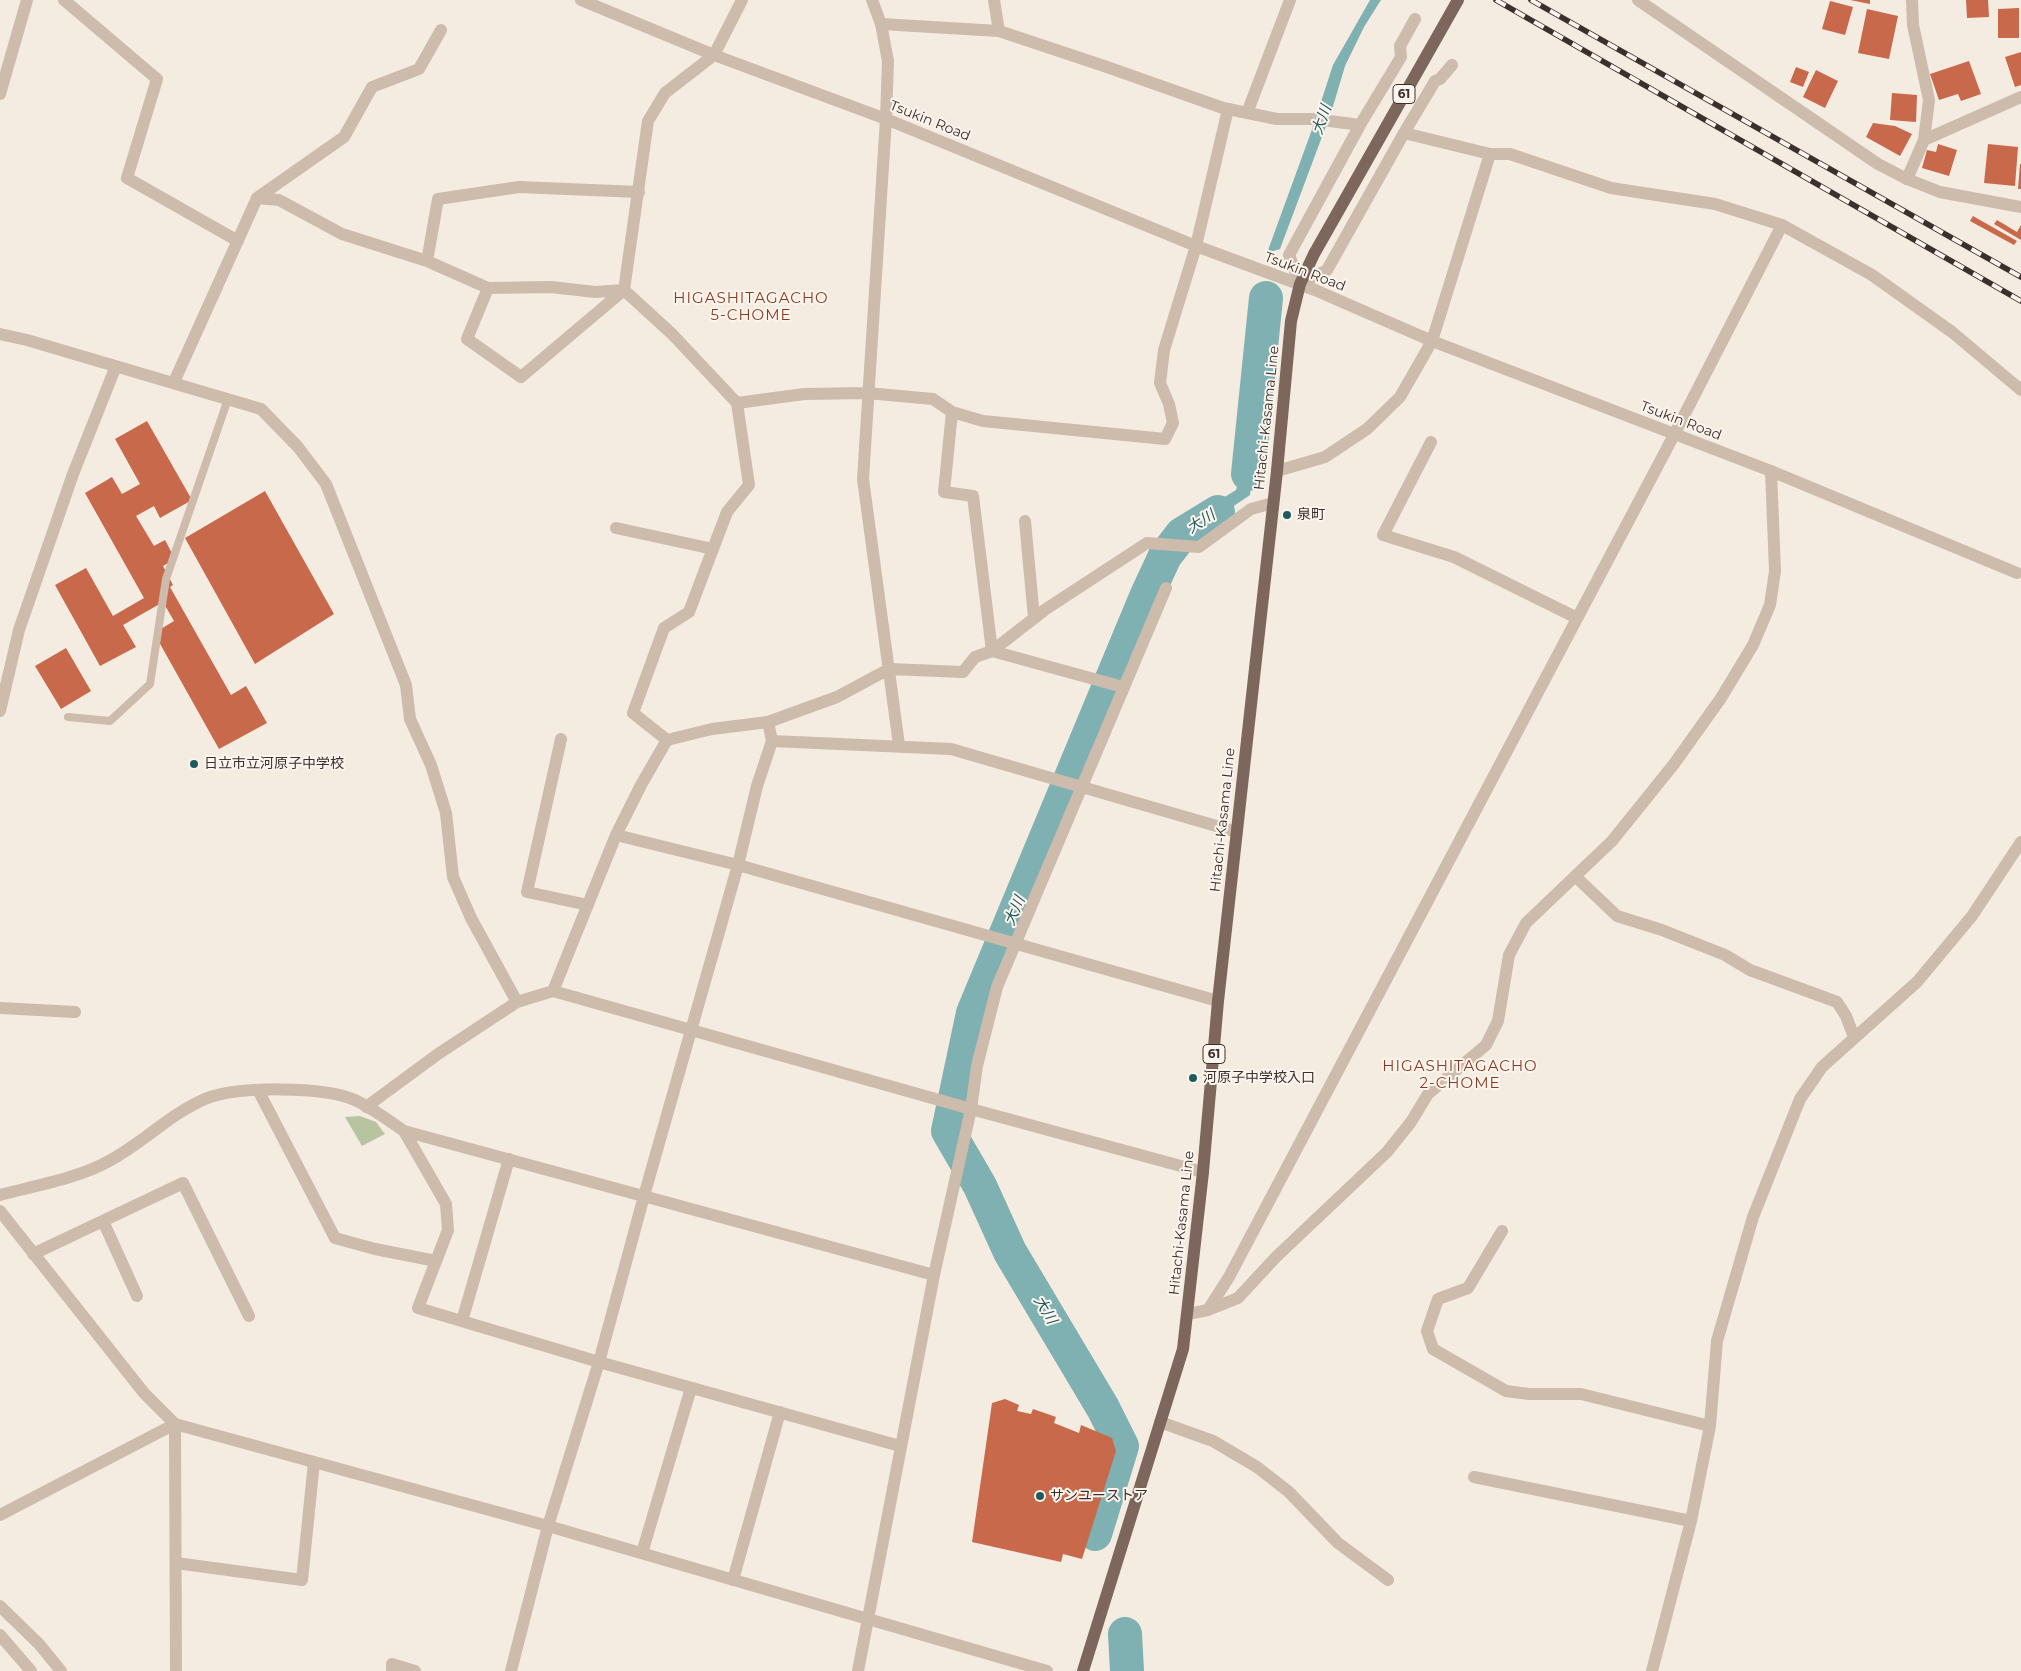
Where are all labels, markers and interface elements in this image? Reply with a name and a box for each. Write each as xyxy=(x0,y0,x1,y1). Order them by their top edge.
road number: 61 xyxy=(1393,85,1415,104)
street label: Tsukin Road xyxy=(887,97,973,145)
water label: 大川 xyxy=(1309,103,1335,137)
street label: Tsukin Road xyxy=(1262,249,1348,295)
district label: HIGASHITAGACHO 5-CHOME xyxy=(672,290,830,325)
street label: Hitachi-Kasama Line xyxy=(1251,345,1283,491)
street label: Tsukin Road xyxy=(1638,398,1724,444)
water label: 大川 xyxy=(1184,506,1218,538)
place label: 泉町 xyxy=(1297,507,1325,523)
marker: 泉町 xyxy=(1281,509,1293,521)
street label: Hitachi-Kasama Line xyxy=(1207,747,1239,893)
place label: 日立市立河原子中学校 xyxy=(204,756,344,772)
marker: 日立市立河原子中学校 xyxy=(188,758,200,770)
water label: 大川 xyxy=(1001,894,1029,928)
road number: 61 xyxy=(1203,1044,1225,1064)
district label: HIGASHITAGACHO 2-CHOME xyxy=(1381,1058,1539,1093)
place label: 河原子中学校入口 xyxy=(1203,1070,1315,1086)
marker: 河原子中学校入口 xyxy=(1187,1072,1199,1084)
street label: Hitachi-Kasama Line xyxy=(1166,1150,1198,1296)
water label: 大川 xyxy=(1030,1293,1060,1327)
place label: サンユーストア xyxy=(1050,1488,1148,1504)
marker: サンユーストア xyxy=(1034,1490,1046,1502)

